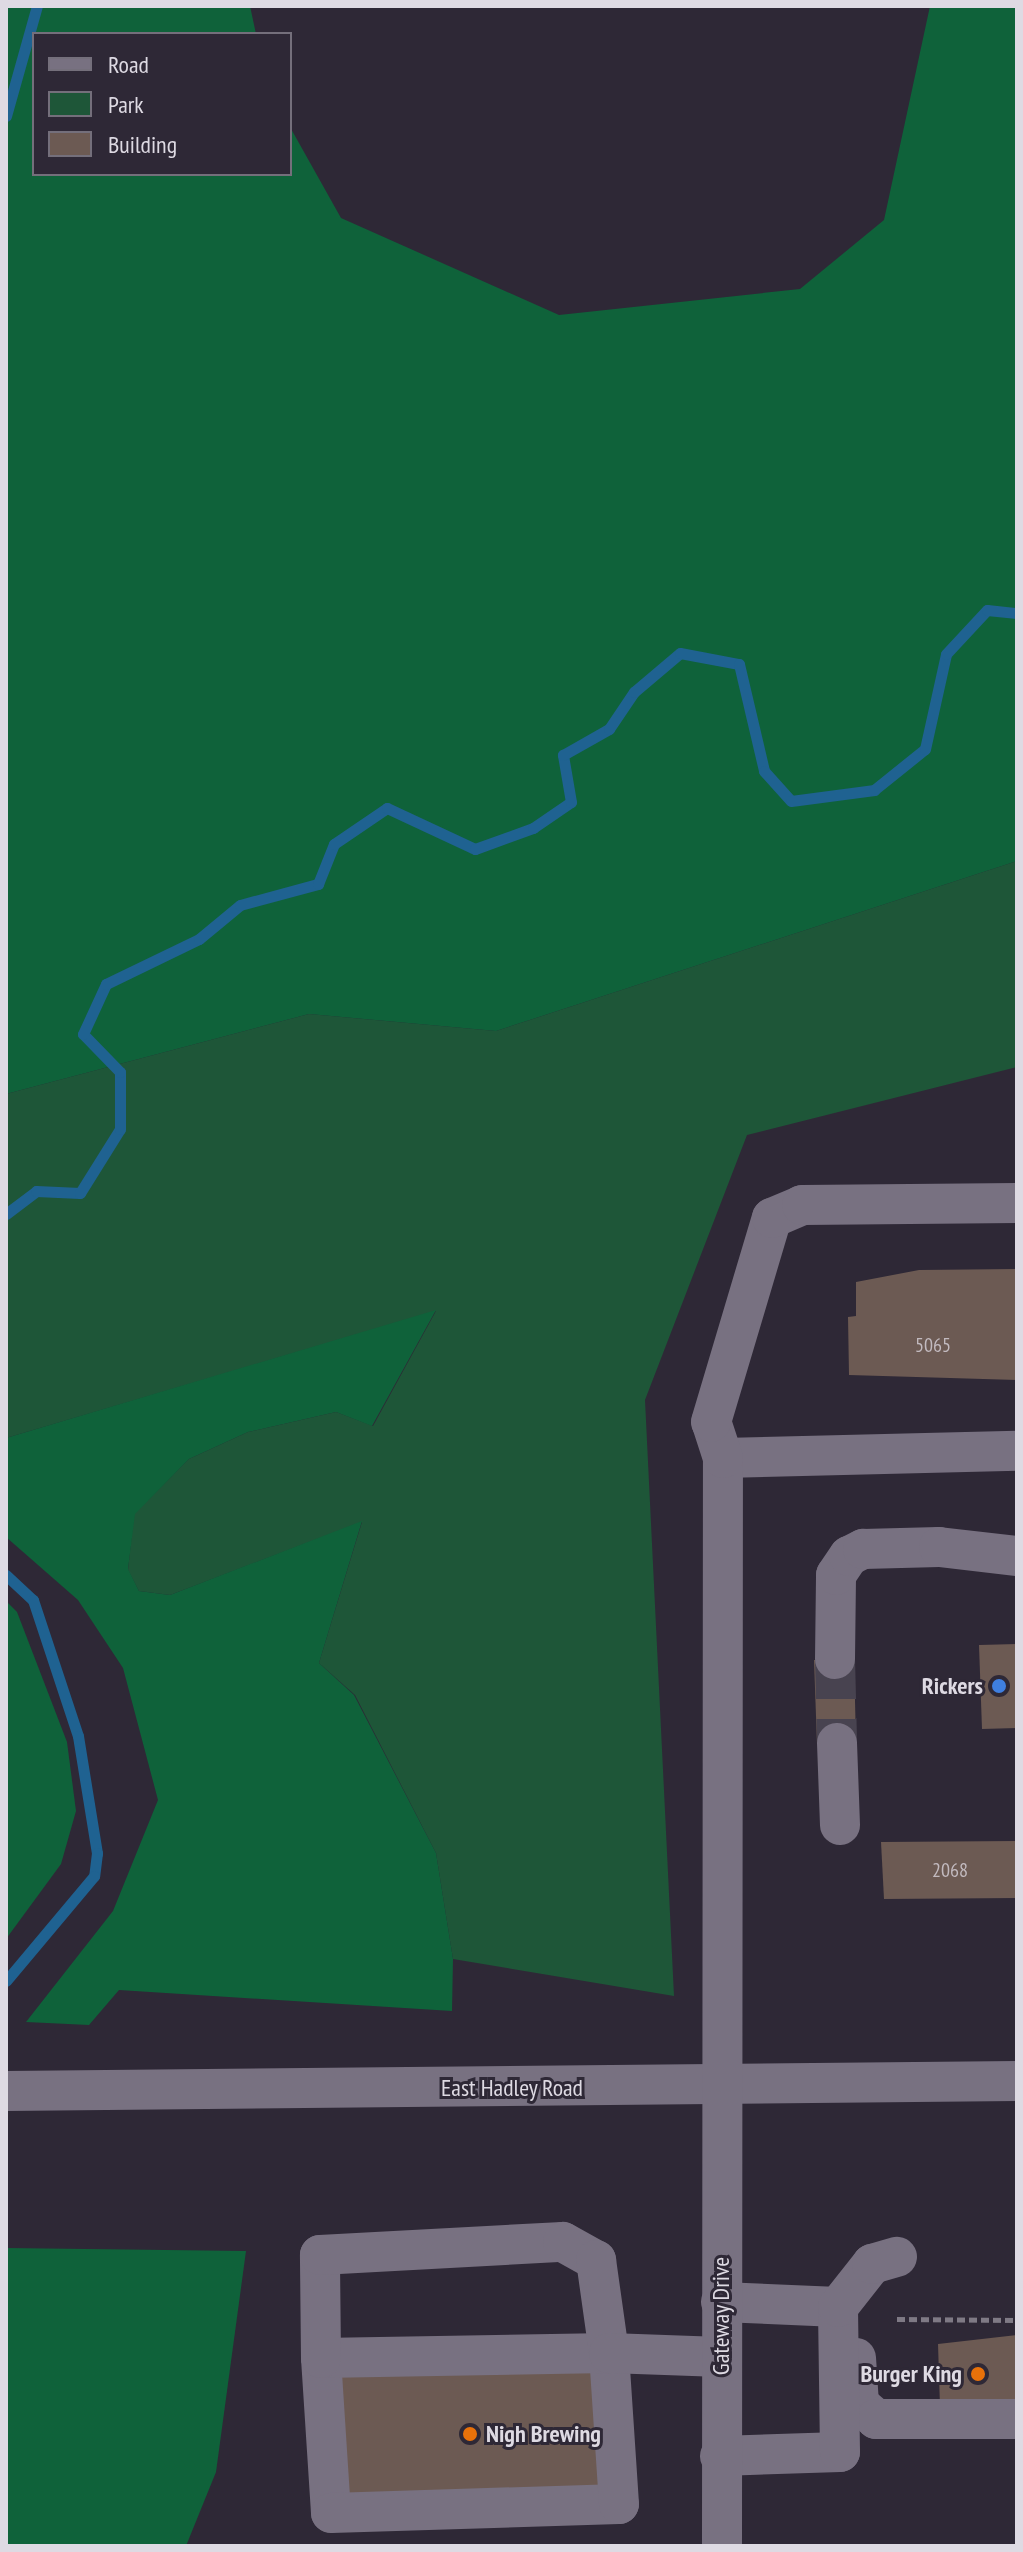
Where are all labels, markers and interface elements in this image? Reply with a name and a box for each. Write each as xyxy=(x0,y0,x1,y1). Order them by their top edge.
legend xyxy=(32,32,292,176)
text: Road xyxy=(108,49,149,80)
text: Park xyxy=(108,89,144,120)
text: Building xyxy=(108,129,177,160)
house number: 5065 xyxy=(915,1333,951,1357)
place label: Rickers xyxy=(922,1672,983,1700)
marker: Rickers xyxy=(990,1677,1008,1695)
house number: 2068 xyxy=(932,1858,968,1882)
street label: East Hadley Road xyxy=(441,2074,583,2102)
street label: Gateway Drive xyxy=(707,2256,735,2376)
place label: Burger King xyxy=(860,2360,962,2388)
marker: Burger King xyxy=(969,2365,987,2383)
place label: Nigh Brewing xyxy=(486,2420,601,2448)
marker: Nigh Brewing xyxy=(461,2425,479,2443)

